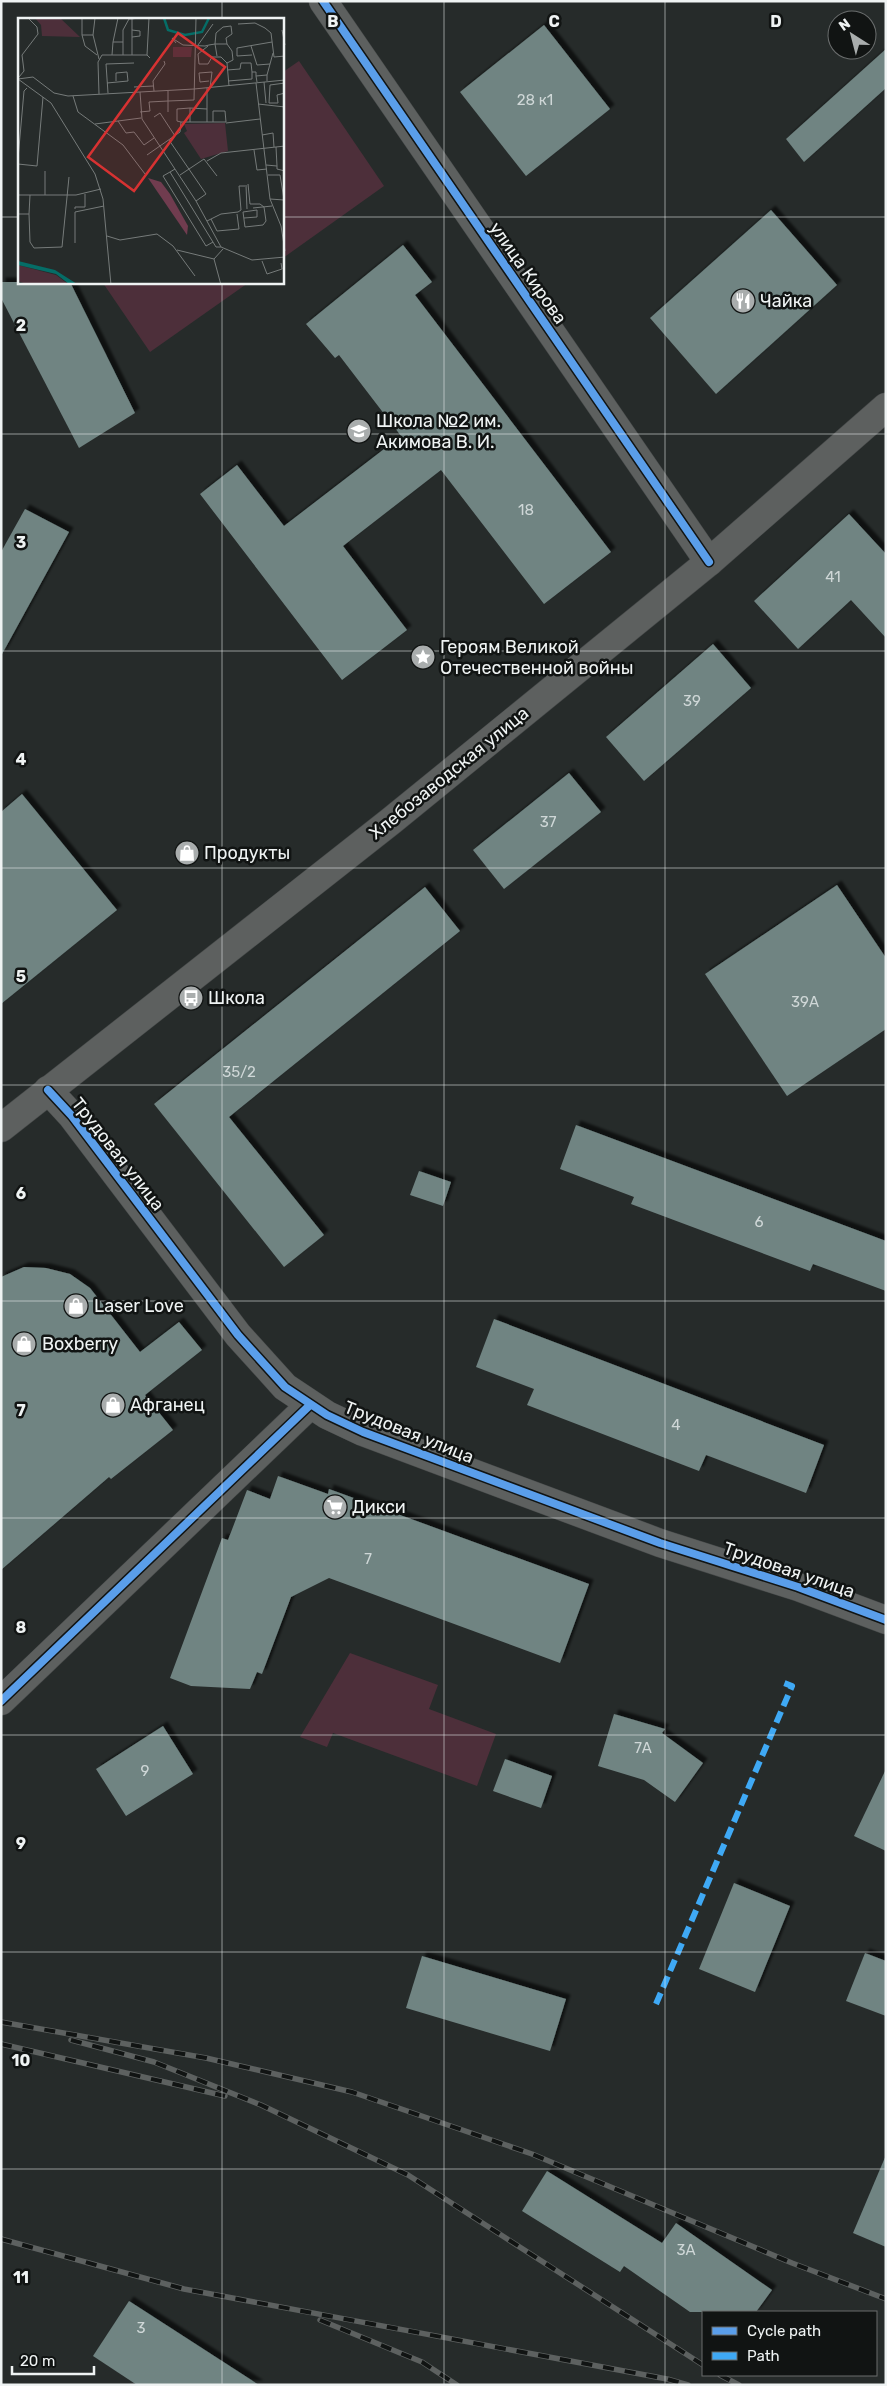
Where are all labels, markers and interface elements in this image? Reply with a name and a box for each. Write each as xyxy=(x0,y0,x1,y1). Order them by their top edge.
north arrow xyxy=(827,10,877,60)
text: B xyxy=(327,12,339,31)
text: C xyxy=(548,12,560,31)
text: D xyxy=(770,12,782,31)
text: N xyxy=(836,15,854,35)
inset map xyxy=(18,18,284,284)
house number: 28 к1 xyxy=(517,91,553,109)
street label: улица Кирова xyxy=(485,218,571,328)
restaurant icon: Чайка xyxy=(730,288,756,314)
place label: Чайка xyxy=(760,290,812,312)
text: 2 xyxy=(16,316,26,335)
place label: Школа №2 им. Акимова В. И. xyxy=(376,410,501,453)
school or university icon: Школа №2 им. Акимова В. И. xyxy=(346,418,372,444)
house number: 18 xyxy=(518,501,534,519)
text: 3 xyxy=(16,533,26,552)
house number: 41 xyxy=(825,568,841,586)
place label: Героям Великой Отечественной войны xyxy=(440,636,634,679)
place icon: Героям Великой Отечественной войны xyxy=(410,644,436,670)
house number: 39 xyxy=(683,692,701,710)
street label: Хлебозаводская улица xyxy=(365,702,533,844)
text: 4 xyxy=(16,750,27,769)
house number: 37 xyxy=(540,813,557,831)
shop icon: Продукты xyxy=(174,840,200,866)
place label: Продукты xyxy=(204,842,290,864)
text: 5 xyxy=(16,967,26,986)
bus stop icon: Школа xyxy=(178,985,204,1011)
place label: Школа xyxy=(208,987,265,1009)
house number: 39А xyxy=(791,993,819,1011)
house number: 35/2 xyxy=(222,1063,256,1081)
street label: Трудовая улица xyxy=(67,1093,169,1215)
text: 6 xyxy=(16,1184,26,1203)
house number: 6 xyxy=(754,1213,764,1231)
shop icon: Laser Love xyxy=(63,1293,89,1319)
place label: Laser Love xyxy=(94,1295,184,1317)
shop icon: Boxberry xyxy=(11,1331,37,1357)
place label: Boxberry xyxy=(42,1333,118,1355)
shop icon: Афганец xyxy=(100,1392,126,1418)
place label: Афганец xyxy=(130,1394,205,1416)
street label: Трудовая улица xyxy=(341,1396,477,1468)
text: 7 xyxy=(16,1401,26,1420)
house number: 4 xyxy=(671,1416,681,1434)
supermarket icon: Дикси xyxy=(322,1494,348,1520)
place label: Дикси xyxy=(352,1496,406,1518)
street label: Трудовая улица xyxy=(720,1537,858,1603)
house number: 7 xyxy=(364,1550,372,1568)
text: 8 xyxy=(16,1618,27,1637)
house number: 7А xyxy=(634,1739,652,1757)
house number: 9 xyxy=(141,1762,150,1780)
text: 9 xyxy=(16,1834,26,1853)
text: 10 xyxy=(12,2051,31,2070)
house number: 3А xyxy=(676,2241,696,2259)
text: 11 xyxy=(13,2268,29,2287)
legend xyxy=(702,2311,877,2376)
house number: 3 xyxy=(136,2319,146,2337)
text: Cycle path xyxy=(747,2322,821,2340)
scale bar xyxy=(12,2344,95,2376)
text: Path xyxy=(747,2347,780,2365)
text: 20 m xyxy=(20,2352,55,2370)

